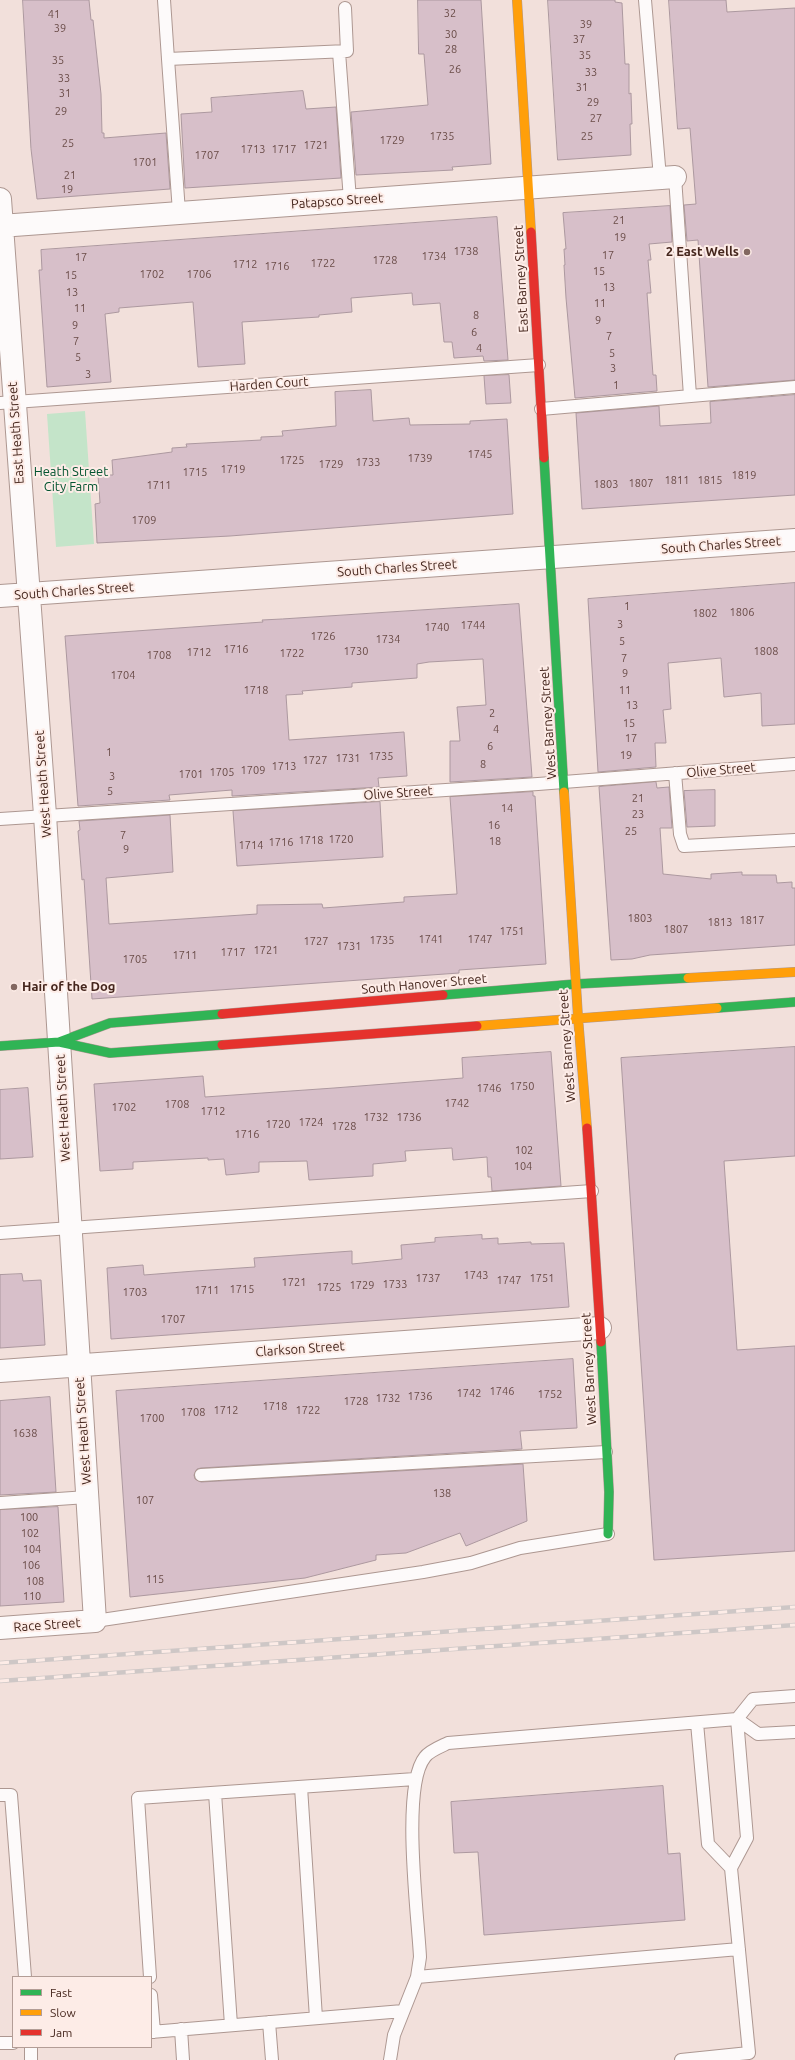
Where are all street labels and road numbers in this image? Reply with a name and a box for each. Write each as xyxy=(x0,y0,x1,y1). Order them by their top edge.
street label: Patapsco Street xyxy=(290,190,384,212)
street label: East Barney Street xyxy=(510,225,532,333)
street label: Harden Court xyxy=(229,373,309,395)
street label: East Heath Street xyxy=(5,381,27,485)
street label: South Charles Street xyxy=(661,533,781,557)
street label: South Charles Street xyxy=(337,556,457,580)
street label: South Charles Street xyxy=(14,579,134,603)
street label: West Barney Street xyxy=(536,666,560,780)
street label: West Heath Street xyxy=(31,730,55,838)
street label: Olive Street xyxy=(686,759,756,781)
street label: Olive Street xyxy=(363,783,433,803)
street label: South Hanover Street xyxy=(361,971,487,997)
street label: West Barney Street xyxy=(555,989,579,1103)
street label: West Heath Street xyxy=(52,1054,74,1162)
street label: West Barney Street xyxy=(578,1312,600,1426)
street label: Clarkson Street xyxy=(255,1338,345,1360)
street label: West Heath Street xyxy=(71,1377,95,1485)
street label: Race Street xyxy=(13,1615,81,1635)

